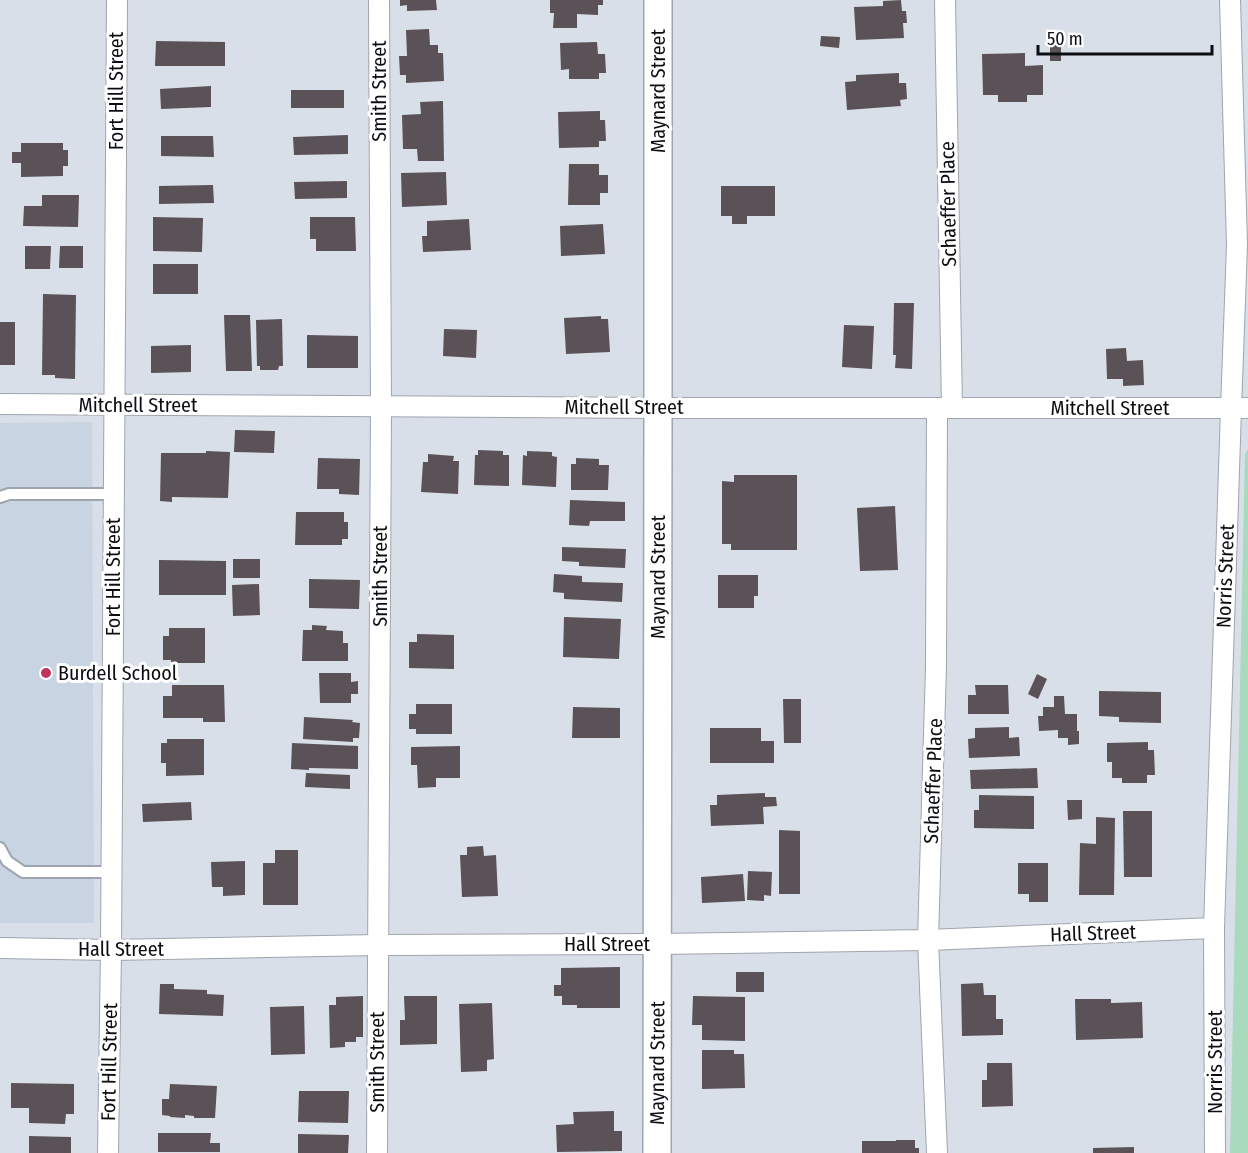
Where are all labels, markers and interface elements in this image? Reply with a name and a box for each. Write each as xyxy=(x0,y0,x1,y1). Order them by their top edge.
scale bar xyxy=(1038,18,1212,56)
text: 50 m xyxy=(1047,28,1083,50)
street label: Maynard Street xyxy=(646,29,670,153)
street label: Fort Hill Street xyxy=(104,31,128,150)
street label: Smith Street xyxy=(367,40,391,142)
street label: Schaeffer Place xyxy=(935,141,961,267)
street label: Mitchell Street xyxy=(79,393,198,417)
street label: Mitchell Street xyxy=(565,395,684,419)
street label: Mitchell Street xyxy=(1051,396,1170,420)
street label: Maynard Street xyxy=(646,514,670,639)
street label: Fort Hill Street xyxy=(101,517,125,636)
street label: Norris Street xyxy=(1211,523,1239,628)
street label: Smith Street xyxy=(368,525,392,627)
place label: Burdell School xyxy=(58,661,177,685)
marker: Burdell School xyxy=(39,666,53,680)
street label: Schaeffer Place xyxy=(919,718,947,844)
street label: Hall Street xyxy=(1050,919,1137,946)
street label: Hall Street xyxy=(564,932,651,956)
street label: Hall Street xyxy=(78,937,165,961)
street label: Maynard Street xyxy=(645,1000,669,1125)
street label: Fort Hill Street xyxy=(96,1002,122,1121)
street label: Norris Street xyxy=(1203,1010,1227,1114)
street label: Smith Street xyxy=(365,1011,389,1113)

